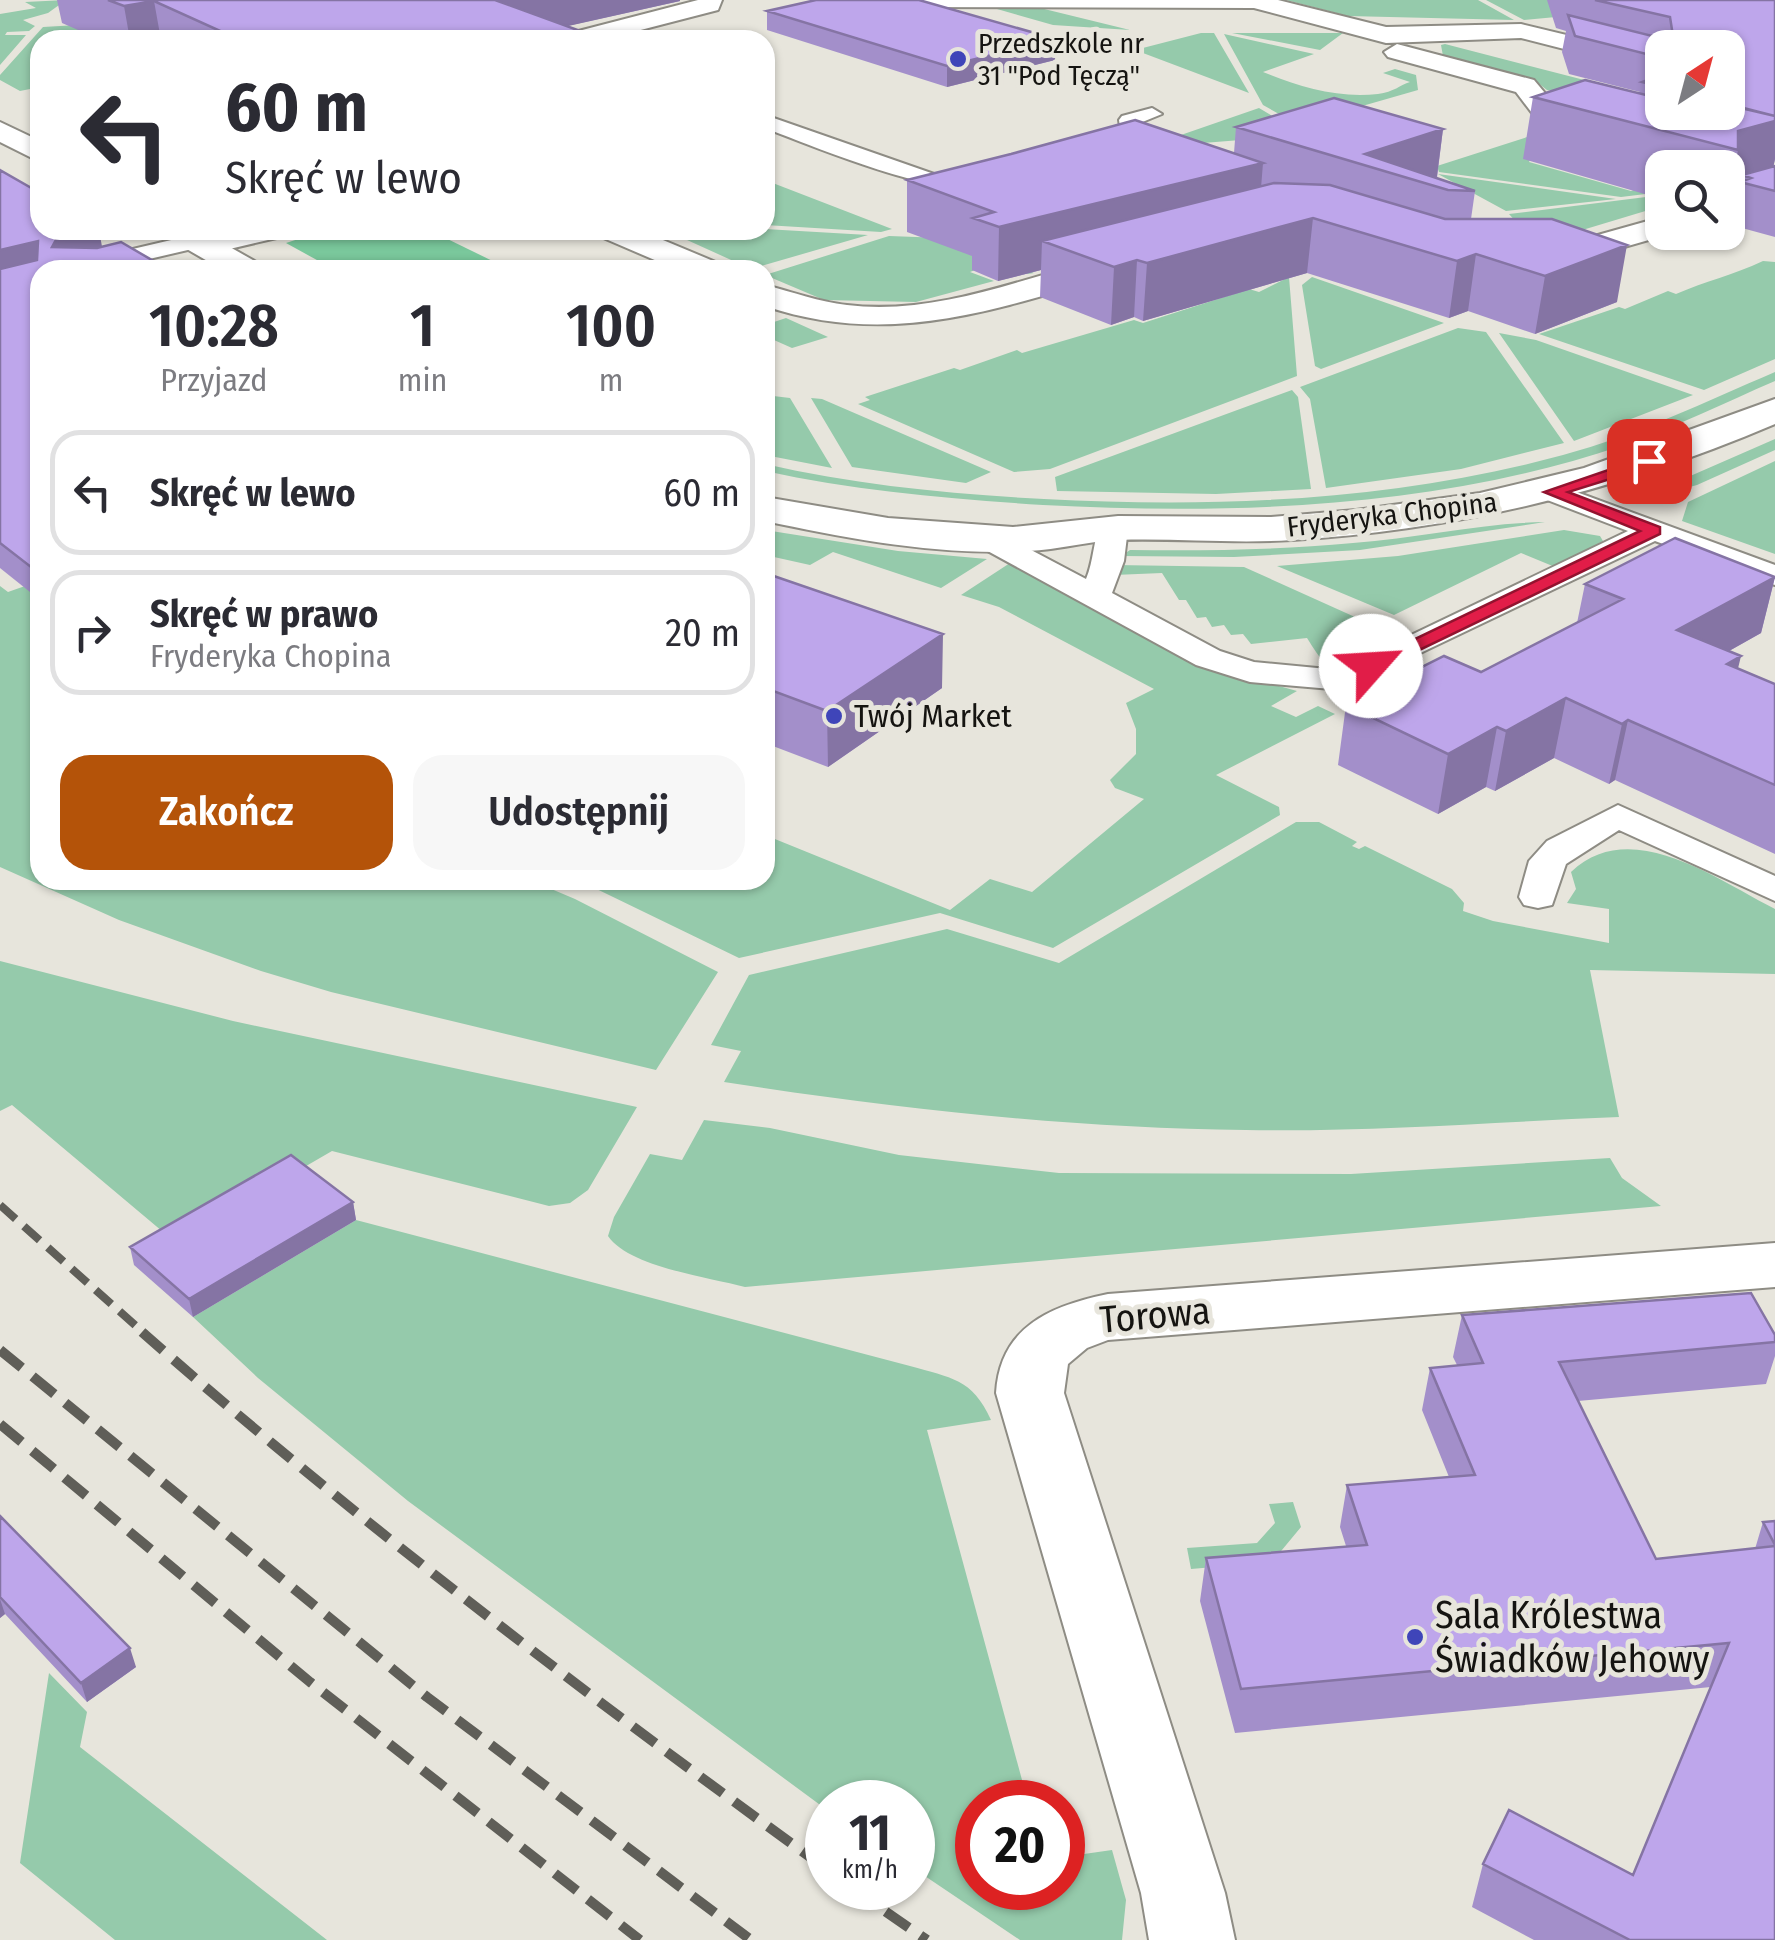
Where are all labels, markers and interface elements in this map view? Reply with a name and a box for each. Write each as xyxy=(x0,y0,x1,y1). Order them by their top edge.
place label: Przedszkole nr 31 "Pod Tęczą" xyxy=(978,27,1144,92)
north arrow xyxy=(1645,30,1745,130)
map controls xyxy=(1645,30,1745,250)
marker: Przedszkole nr 31 "Pod Tęczą" xyxy=(947,48,969,70)
text: 60 m xyxy=(225,66,368,150)
icon: left xyxy=(60,70,190,200)
button: search xyxy=(1645,150,1745,250)
text: Skręć w lewo xyxy=(225,151,462,205)
text: 10:28 xyxy=(149,290,279,362)
text: 1 xyxy=(410,290,435,362)
text: 100 xyxy=(566,290,656,362)
text: Przyjazd xyxy=(160,361,267,399)
text: min xyxy=(398,361,447,399)
text: m xyxy=(599,361,623,399)
pin xyxy=(1607,419,1692,504)
icon: arrive xyxy=(1622,434,1677,489)
icon: left xyxy=(65,465,120,520)
text: Skręć w lewo xyxy=(150,470,356,516)
text: 60 m xyxy=(663,470,740,516)
street label: Fryderyka Chopina xyxy=(1285,485,1499,544)
text: Skręć w prawo xyxy=(150,591,378,637)
icon: right xyxy=(65,605,120,660)
text: 20 m xyxy=(665,610,740,656)
position arrow xyxy=(1319,614,1423,718)
text: Fryderyka Chopina xyxy=(150,637,392,675)
place label: Twój Market xyxy=(854,697,1012,735)
marker: Twój Market xyxy=(823,705,845,727)
button: Zakończ xyxy=(60,755,393,870)
button: Udostępnij xyxy=(413,755,745,870)
street label: Torowa xyxy=(1098,1287,1212,1343)
place label: Sala Królestwa Świadków Jehowy xyxy=(1435,1592,1710,1682)
marker: Sala Królestwa Świadków Jehowy xyxy=(1404,1626,1426,1648)
speed limit sign: 20 xyxy=(955,1780,1085,1910)
text: 11 xyxy=(849,1803,891,1863)
text: km/h xyxy=(842,1855,898,1885)

